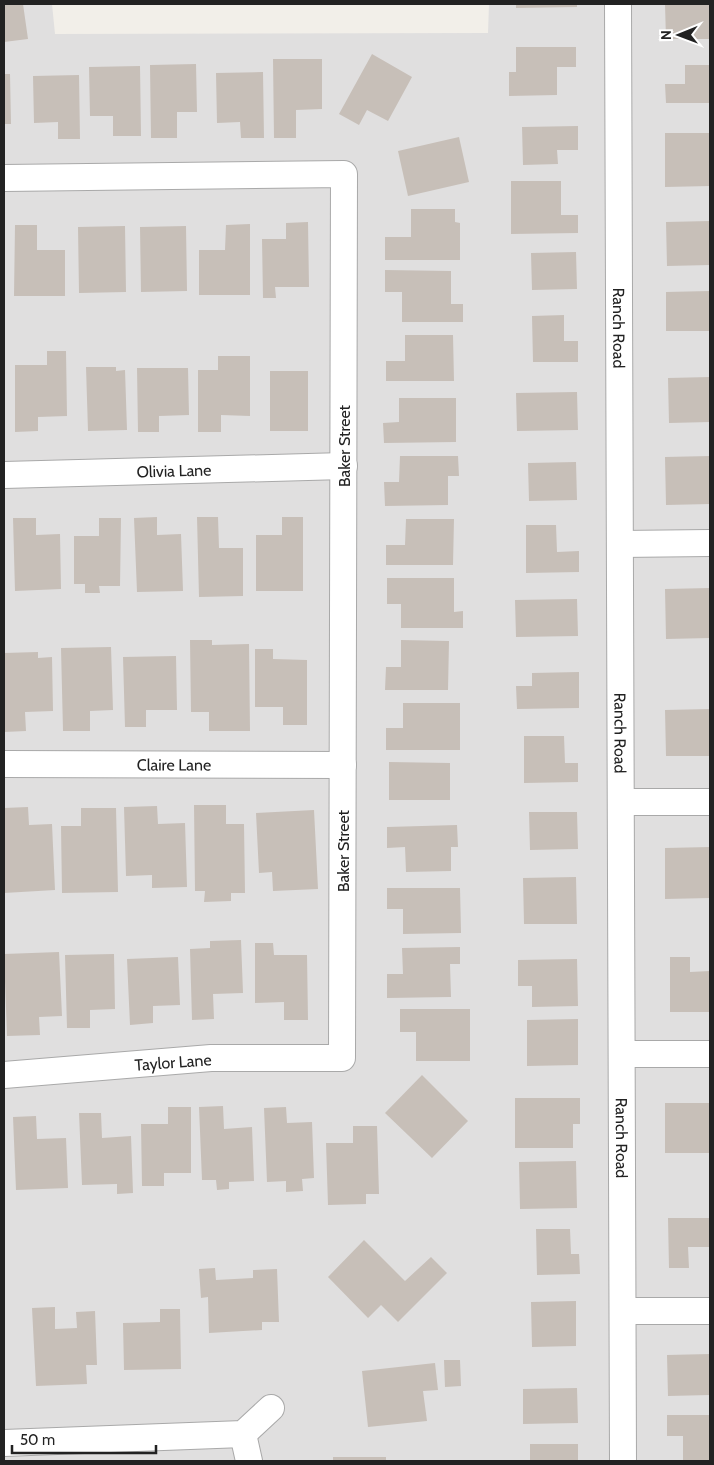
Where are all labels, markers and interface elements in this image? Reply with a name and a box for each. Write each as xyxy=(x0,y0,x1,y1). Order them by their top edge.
north arrow xyxy=(654,10,704,60)
text: N xyxy=(657,30,675,40)
street label: Ranch Road xyxy=(609,288,628,368)
street label: Baker Street xyxy=(335,404,354,487)
street label: Olivia Lane xyxy=(136,461,212,481)
street label: Ranch Road xyxy=(610,693,630,773)
street label: Claire Lane xyxy=(137,755,211,775)
street label: Baker Street xyxy=(334,809,353,892)
street label: Taylor Lane xyxy=(134,1050,212,1075)
street label: Ranch Road xyxy=(612,1098,631,1178)
scale bar xyxy=(12,1422,156,1454)
text: 50 m xyxy=(20,1431,55,1449)

